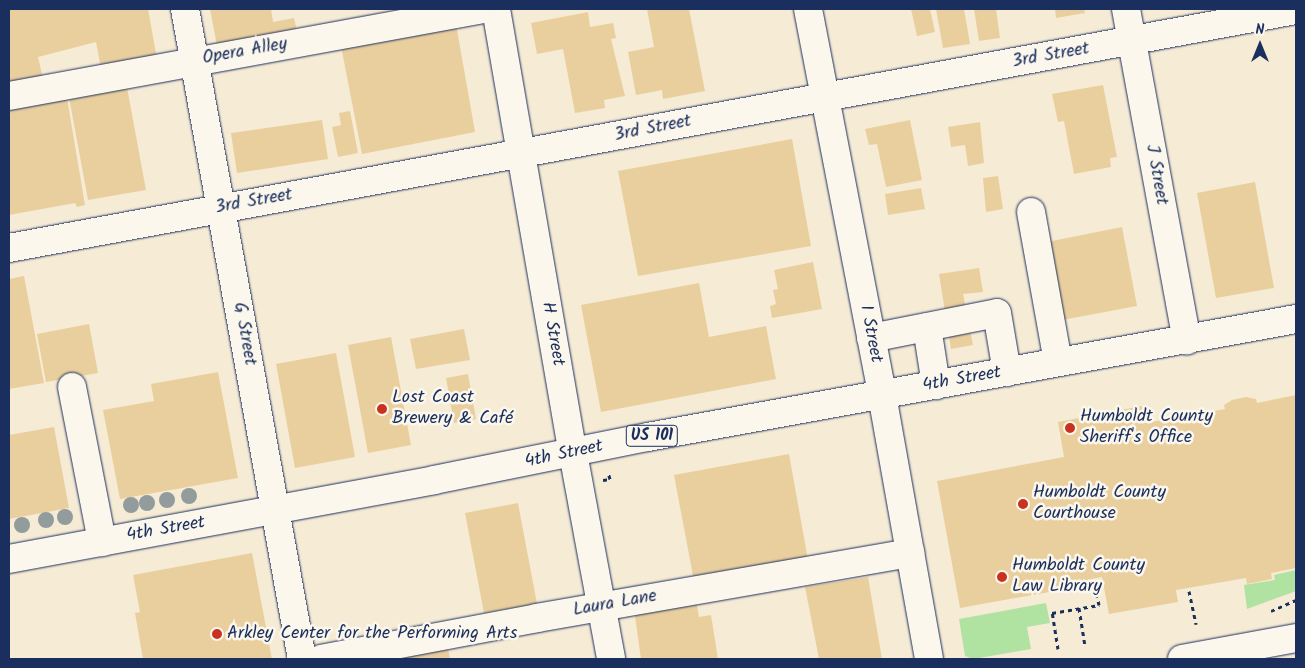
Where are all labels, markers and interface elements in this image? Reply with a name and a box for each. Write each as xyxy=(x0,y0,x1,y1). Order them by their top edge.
text: N xyxy=(1256,19,1264,41)
north arrow xyxy=(1235,20,1285,70)
street label: Opera Alley xyxy=(201,34,289,70)
street label: 3rd Street xyxy=(1011,39,1091,73)
street label: 3rd Street xyxy=(613,111,693,147)
street label: J Street xyxy=(1140,143,1172,207)
street label: 3rd Street xyxy=(214,185,294,219)
street label: H Street xyxy=(536,300,568,368)
street label: G Street xyxy=(228,301,260,367)
street label: I Street xyxy=(854,303,886,365)
street label: 4th Street xyxy=(921,362,1003,398)
place label: Lost Coast Brewery & Café xyxy=(392,388,513,430)
marker: Lost Coast Brewery & Café xyxy=(376,403,388,415)
place label: Humboldt County Sheriff's Office xyxy=(1080,407,1213,449)
road number: US 101 xyxy=(626,422,678,450)
marker: Humboldt County Sheriff's Office xyxy=(1064,422,1076,434)
street label: 4th Street xyxy=(523,436,605,474)
place label: Humboldt County Courthouse xyxy=(1033,483,1166,526)
marker: Humboldt County Courthouse xyxy=(1017,498,1029,510)
street label: 4th Street xyxy=(125,512,207,548)
place label: Humboldt County Law Library xyxy=(1012,556,1145,598)
marker: Humboldt County Law Library xyxy=(996,571,1008,583)
street label: Laura Lane xyxy=(572,586,658,622)
place label: Arkley Center for the Performing Arts xyxy=(227,623,517,645)
marker: Arkley Center for the Performing Arts xyxy=(211,628,223,640)

